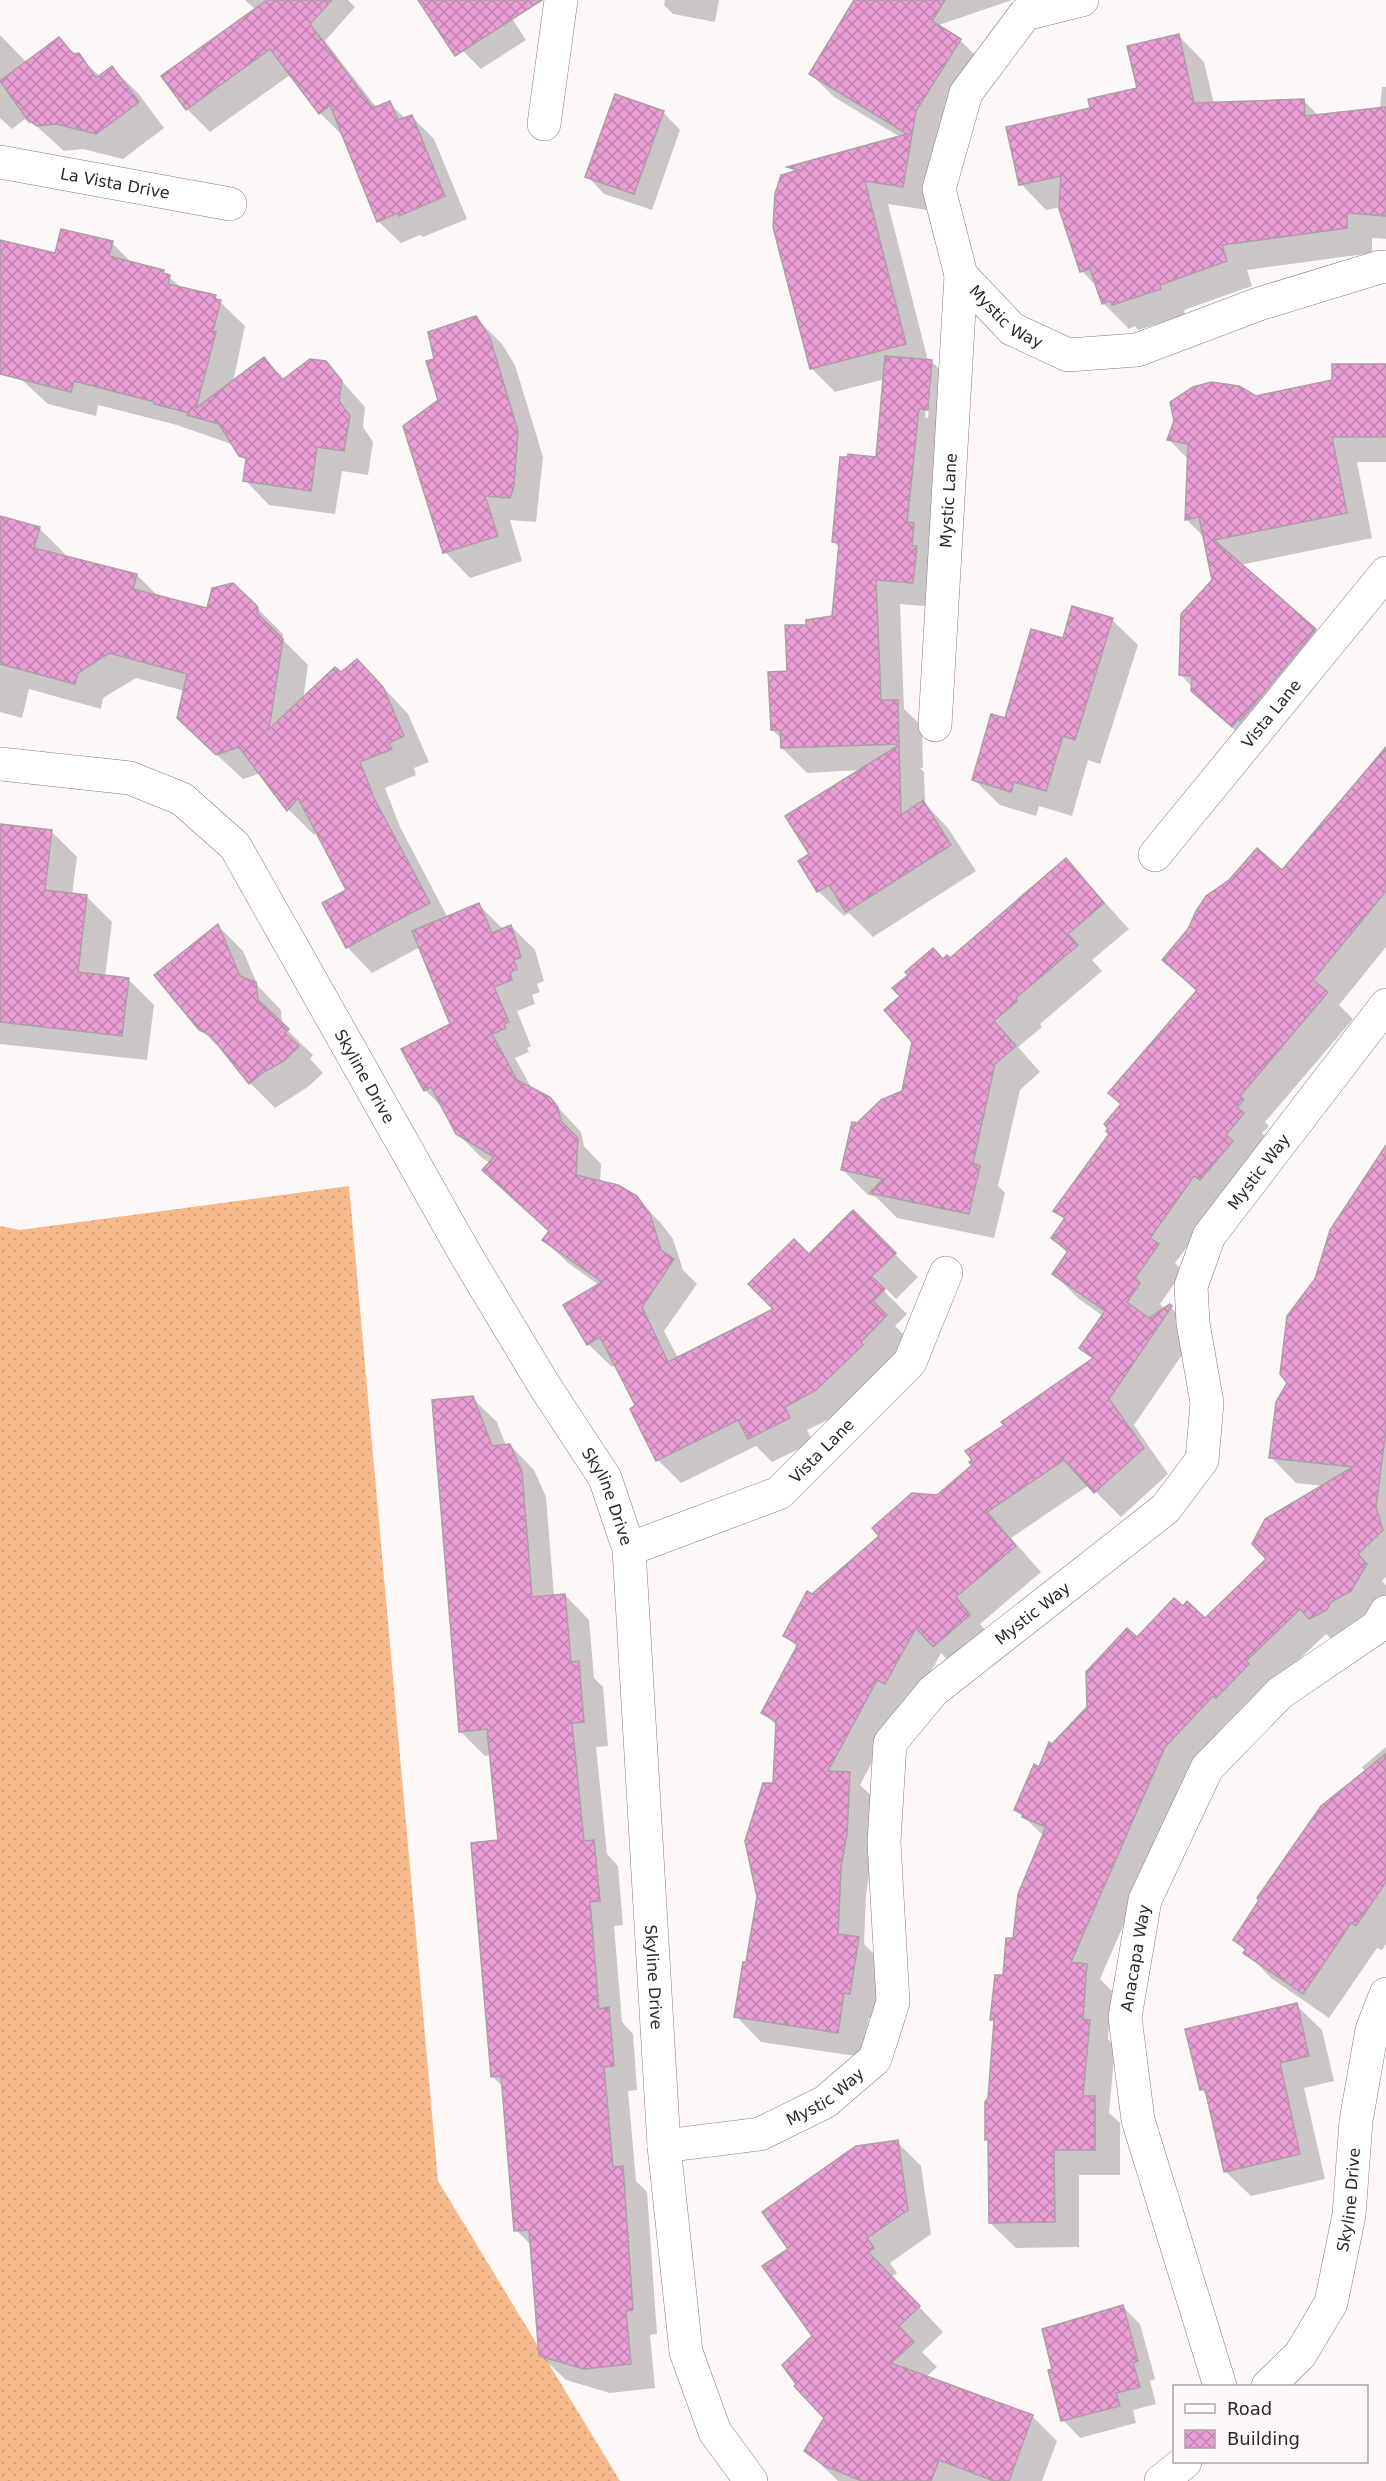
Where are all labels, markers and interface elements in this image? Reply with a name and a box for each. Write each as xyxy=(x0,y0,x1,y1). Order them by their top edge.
street label: La Vista Drive xyxy=(59,164,171,203)
street label: Mystic Way xyxy=(965,281,1046,352)
street label: Mystic Lane xyxy=(936,452,961,548)
street label: Vista Lane xyxy=(1238,676,1305,752)
street label: Skyline Drive xyxy=(330,1026,399,1127)
street label: Mystic Way xyxy=(1224,1130,1294,1213)
street label: Vista Lane xyxy=(786,1415,858,1487)
street label: Skyline Drive xyxy=(578,1444,636,1548)
street label: Mystic Way xyxy=(991,1578,1074,1649)
street label: Anacapa Way xyxy=(1117,1903,1154,2013)
street label: Skyline Drive xyxy=(641,1924,666,2030)
street label: Mystic Way xyxy=(783,2064,868,2130)
street label: Skyline Drive xyxy=(1333,2147,1364,2254)
legend xyxy=(1173,2385,1368,2463)
text: Road xyxy=(1227,2398,1272,2419)
text: Building xyxy=(1227,2428,1300,2449)

